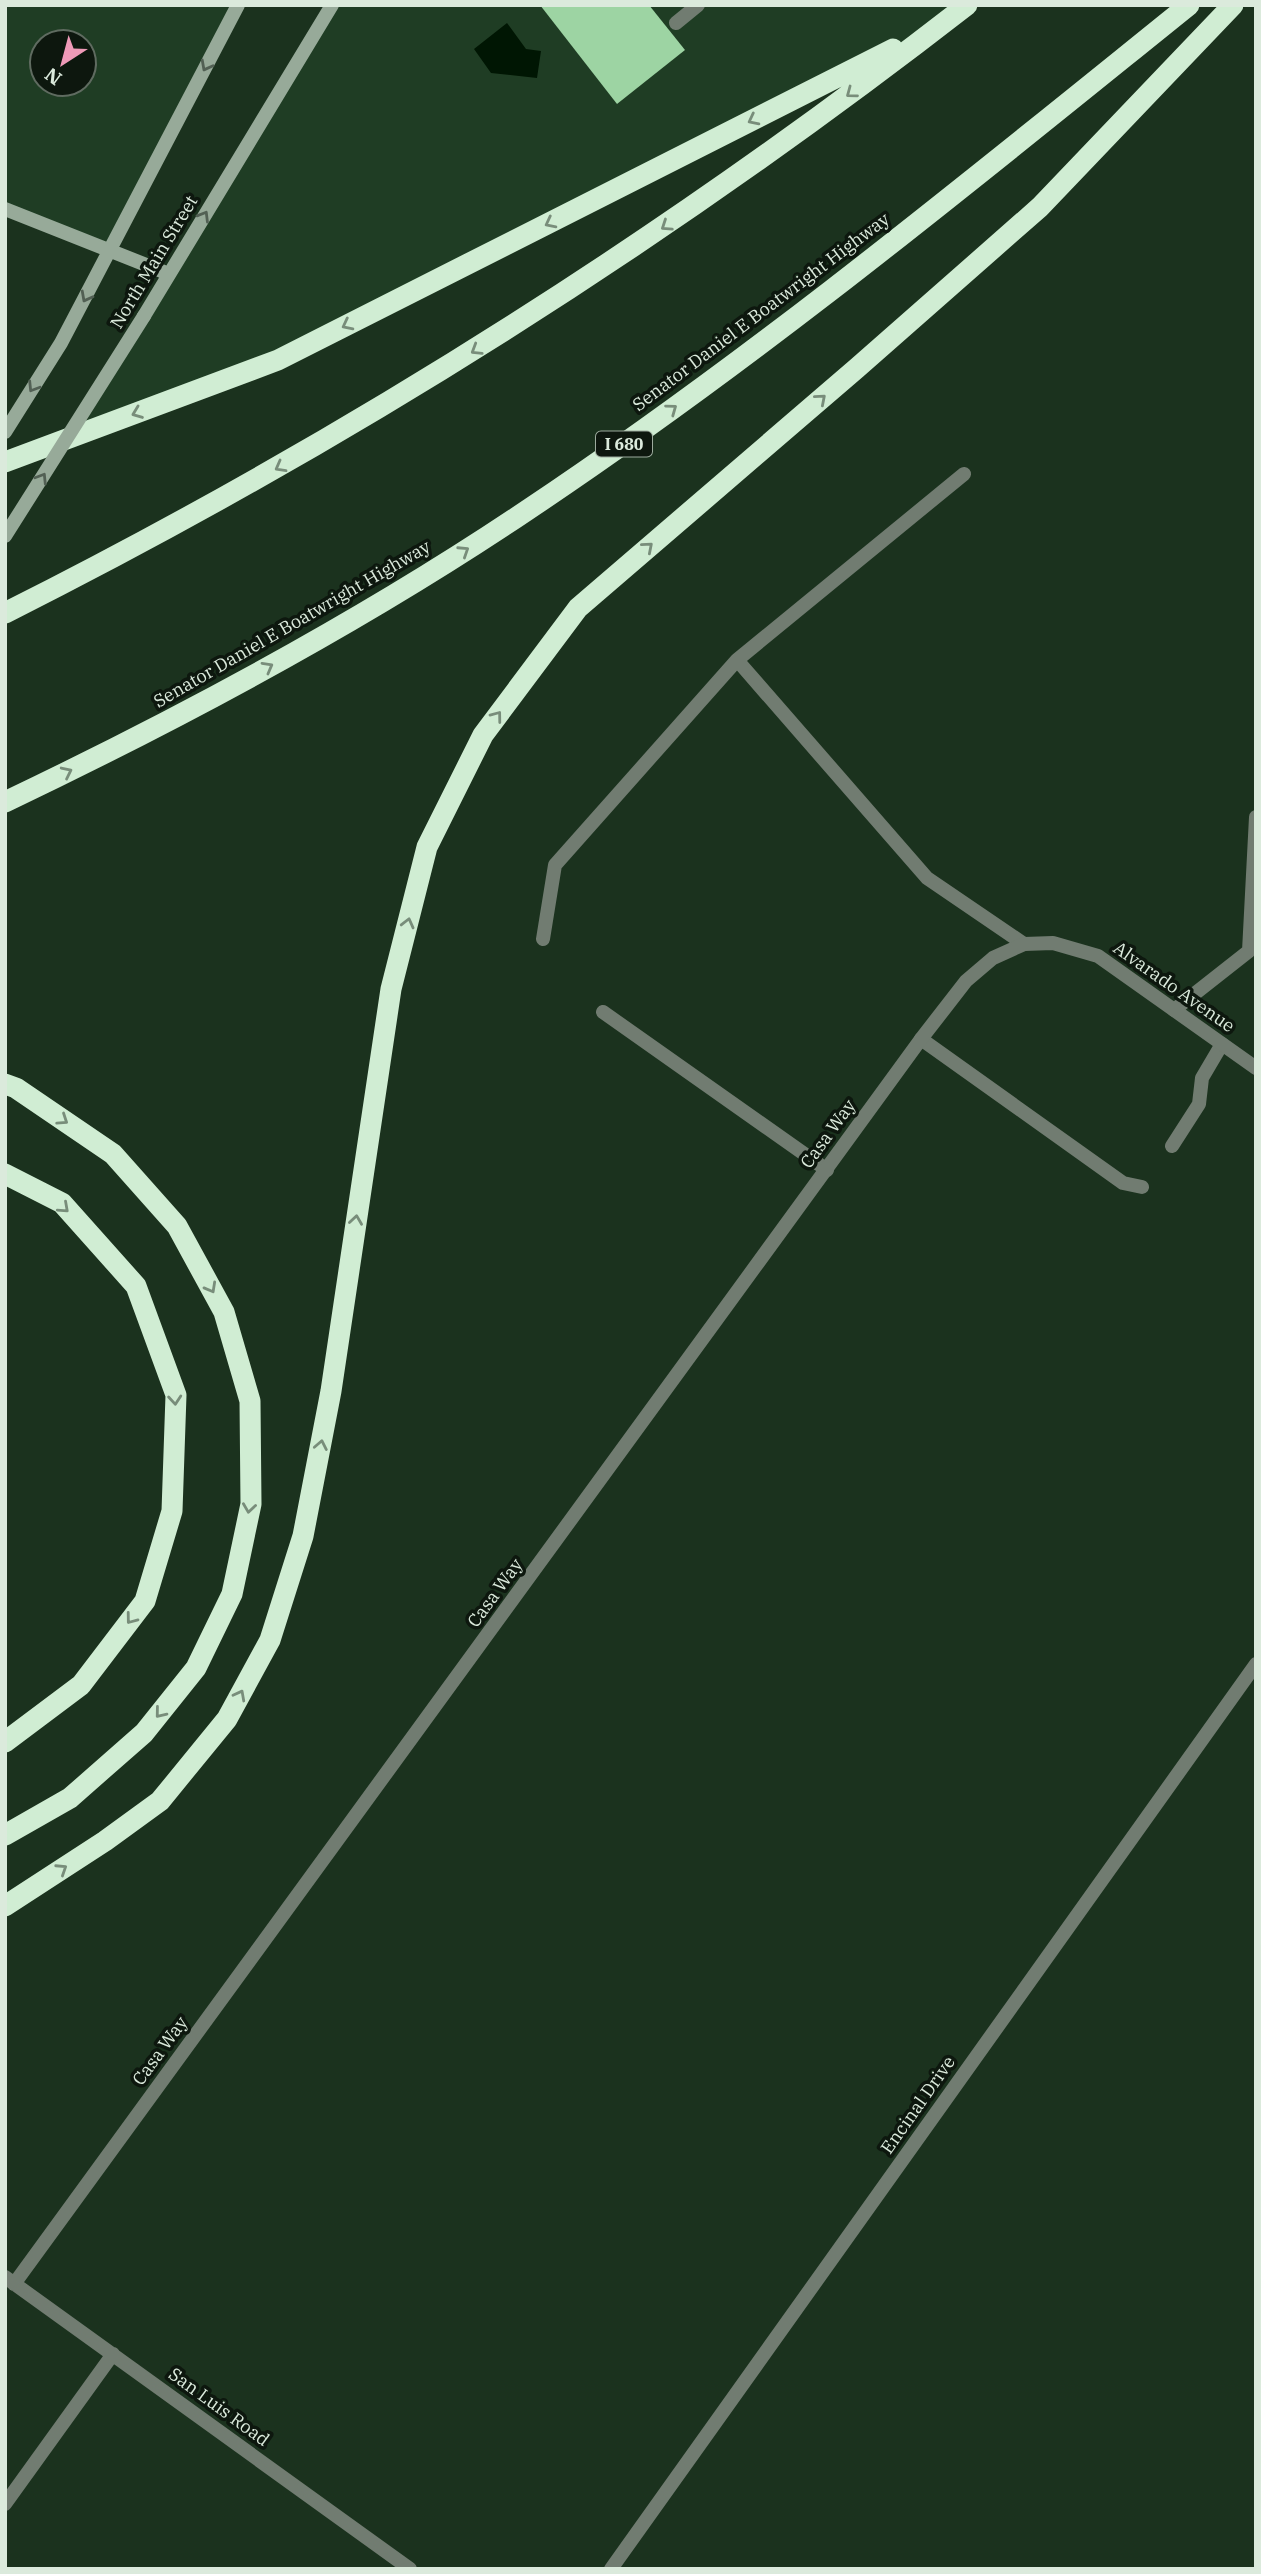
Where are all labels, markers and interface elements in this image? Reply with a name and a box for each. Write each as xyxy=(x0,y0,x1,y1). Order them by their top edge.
north arrow xyxy=(28,28,98,98)
one-way arrow xyxy=(201,59,215,71)
text: N xyxy=(40,63,66,91)
one-way arrow xyxy=(846,85,859,97)
one-way arrow xyxy=(748,111,760,125)
street label: North Main Street xyxy=(105,191,202,333)
street label: Senator Daniel E Boatwright Highway xyxy=(628,207,894,416)
one-way arrow xyxy=(196,210,209,223)
one-way arrow xyxy=(545,214,557,228)
one-way arrow xyxy=(661,217,674,230)
one-way arrow xyxy=(80,289,94,302)
one-way arrow xyxy=(342,317,354,331)
one-way arrow xyxy=(470,342,483,355)
one-way arrow xyxy=(29,380,42,393)
one-way arrow xyxy=(812,395,825,407)
one-way arrow xyxy=(132,405,144,419)
one-way arrow xyxy=(664,405,677,417)
road number: I 680 xyxy=(596,432,652,457)
one-way arrow xyxy=(275,459,288,472)
one-way arrow xyxy=(33,473,46,486)
street label: Senator Daniel E Boatwright Highway xyxy=(149,534,435,713)
one-way arrow xyxy=(640,543,653,555)
one-way arrow xyxy=(456,547,469,560)
one-way arrow xyxy=(261,662,274,675)
one-way arrow xyxy=(489,711,502,724)
one-way arrow xyxy=(60,767,72,781)
one-way arrow xyxy=(400,917,414,929)
street label: Alvarado Avenue xyxy=(1109,936,1240,1037)
street label: Casa Way xyxy=(795,1094,861,1173)
one-way arrow xyxy=(55,1112,68,1124)
one-way arrow xyxy=(56,1200,69,1212)
one-way arrow xyxy=(348,1215,363,1226)
one-way arrow xyxy=(203,1281,216,1293)
one-way arrow xyxy=(167,1395,182,1406)
one-way arrow xyxy=(312,1439,327,1451)
one-way arrow xyxy=(242,1502,257,1514)
street label: Casa Way xyxy=(462,1553,528,1632)
one-way arrow xyxy=(127,1611,140,1623)
one-way arrow xyxy=(231,1690,245,1702)
one-way arrow xyxy=(156,1704,168,1717)
one-way arrow xyxy=(55,1864,68,1877)
street label: Casa Way xyxy=(127,2011,193,2090)
street label: Encinal Drive xyxy=(875,2051,960,2158)
street label: San Luis Road xyxy=(164,2362,274,2451)

